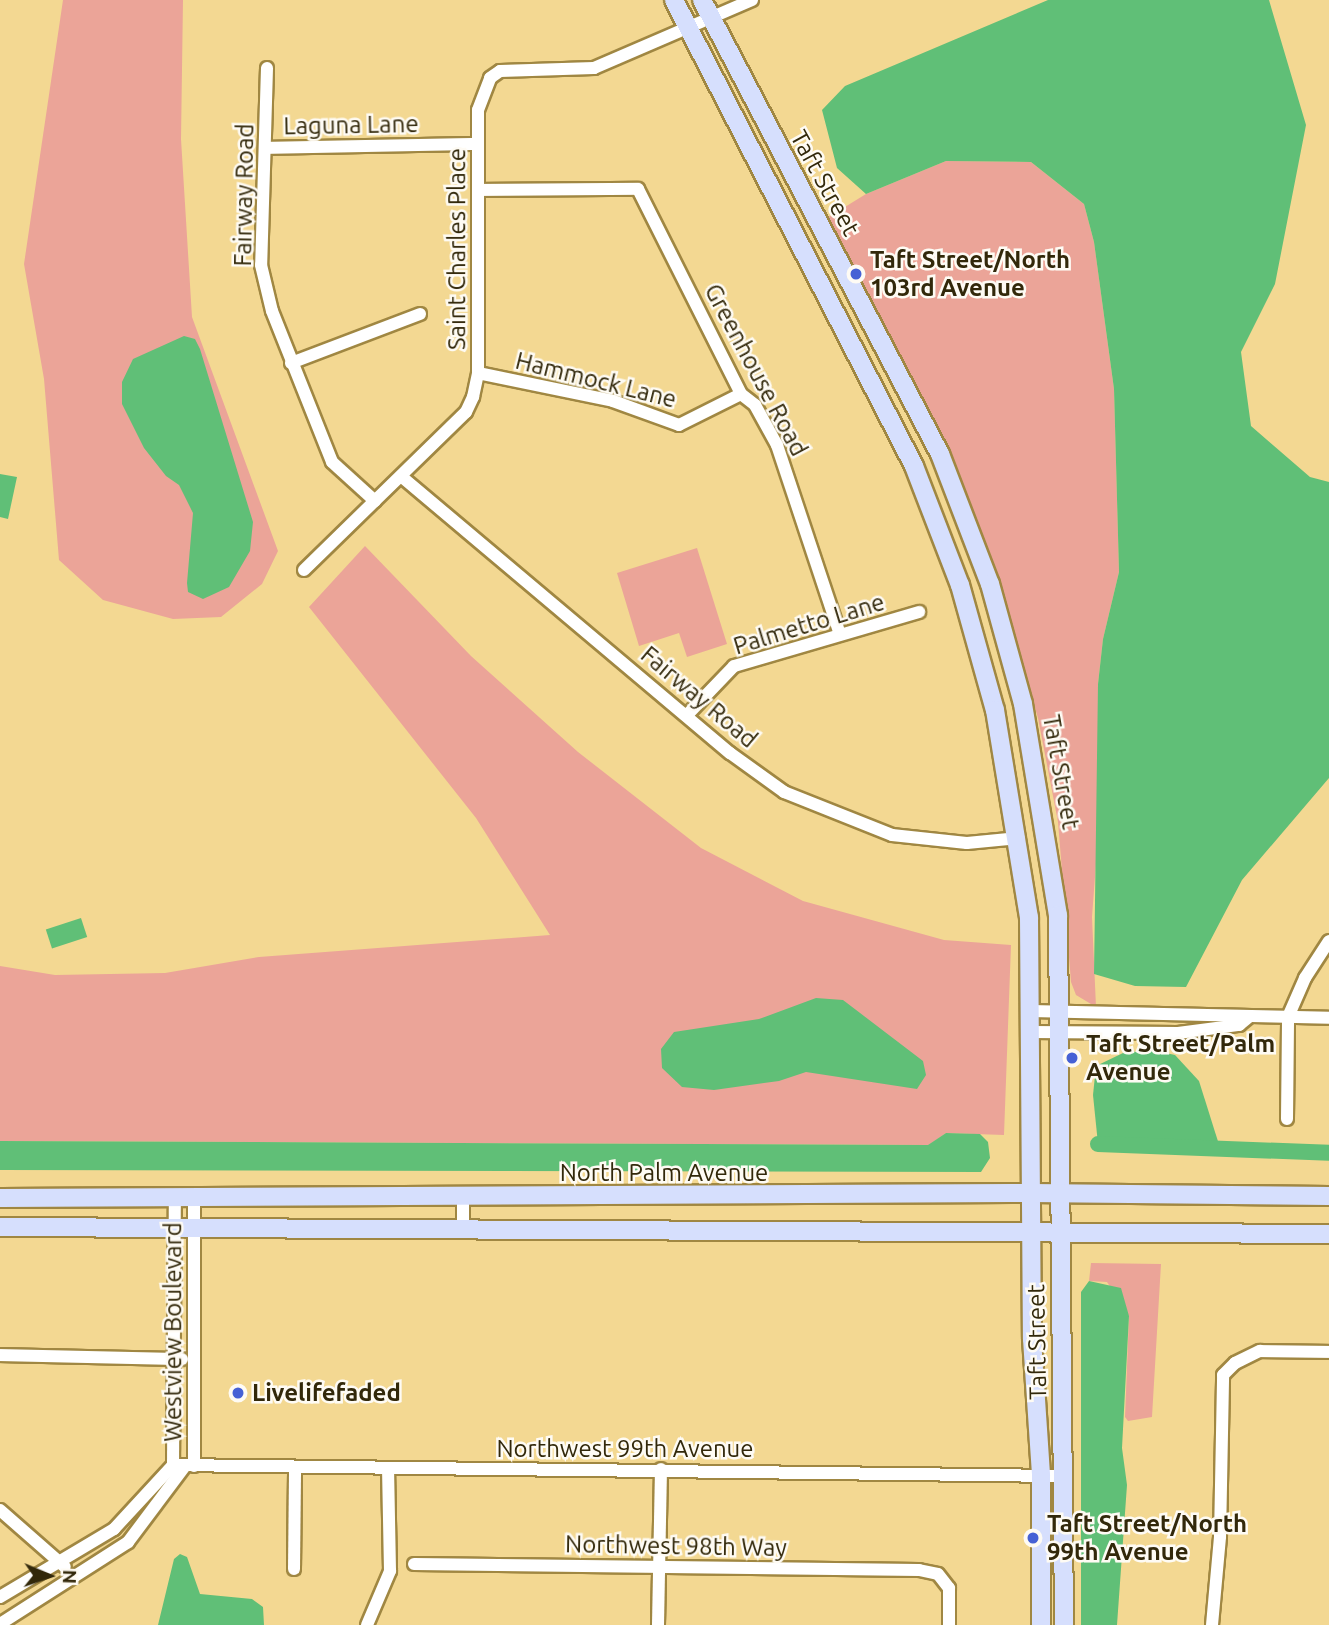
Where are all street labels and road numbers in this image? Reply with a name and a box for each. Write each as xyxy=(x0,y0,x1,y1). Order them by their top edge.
street label: Laguna Lane xyxy=(283,109,419,141)
street label: Fairway Road xyxy=(228,123,260,267)
street label: Taft Street xyxy=(784,125,866,241)
street label: Saint Charles Place xyxy=(443,148,471,350)
street label: Greenhouse Road xyxy=(698,279,814,461)
street label: Hammock Lane xyxy=(513,346,679,414)
street label: Palmetto Lane xyxy=(730,587,888,661)
street label: Fairway Road xyxy=(635,640,763,754)
street label: Taft Street xyxy=(1037,712,1085,832)
street label: North Palm Avenue xyxy=(560,1159,768,1187)
street label: Westview Boulevard xyxy=(159,1222,187,1442)
street label: Taft Street xyxy=(1022,1284,1052,1400)
street label: Northwest 99th Avenue xyxy=(496,1435,754,1463)
street label: Northwest 98th Way xyxy=(565,1530,787,1562)

